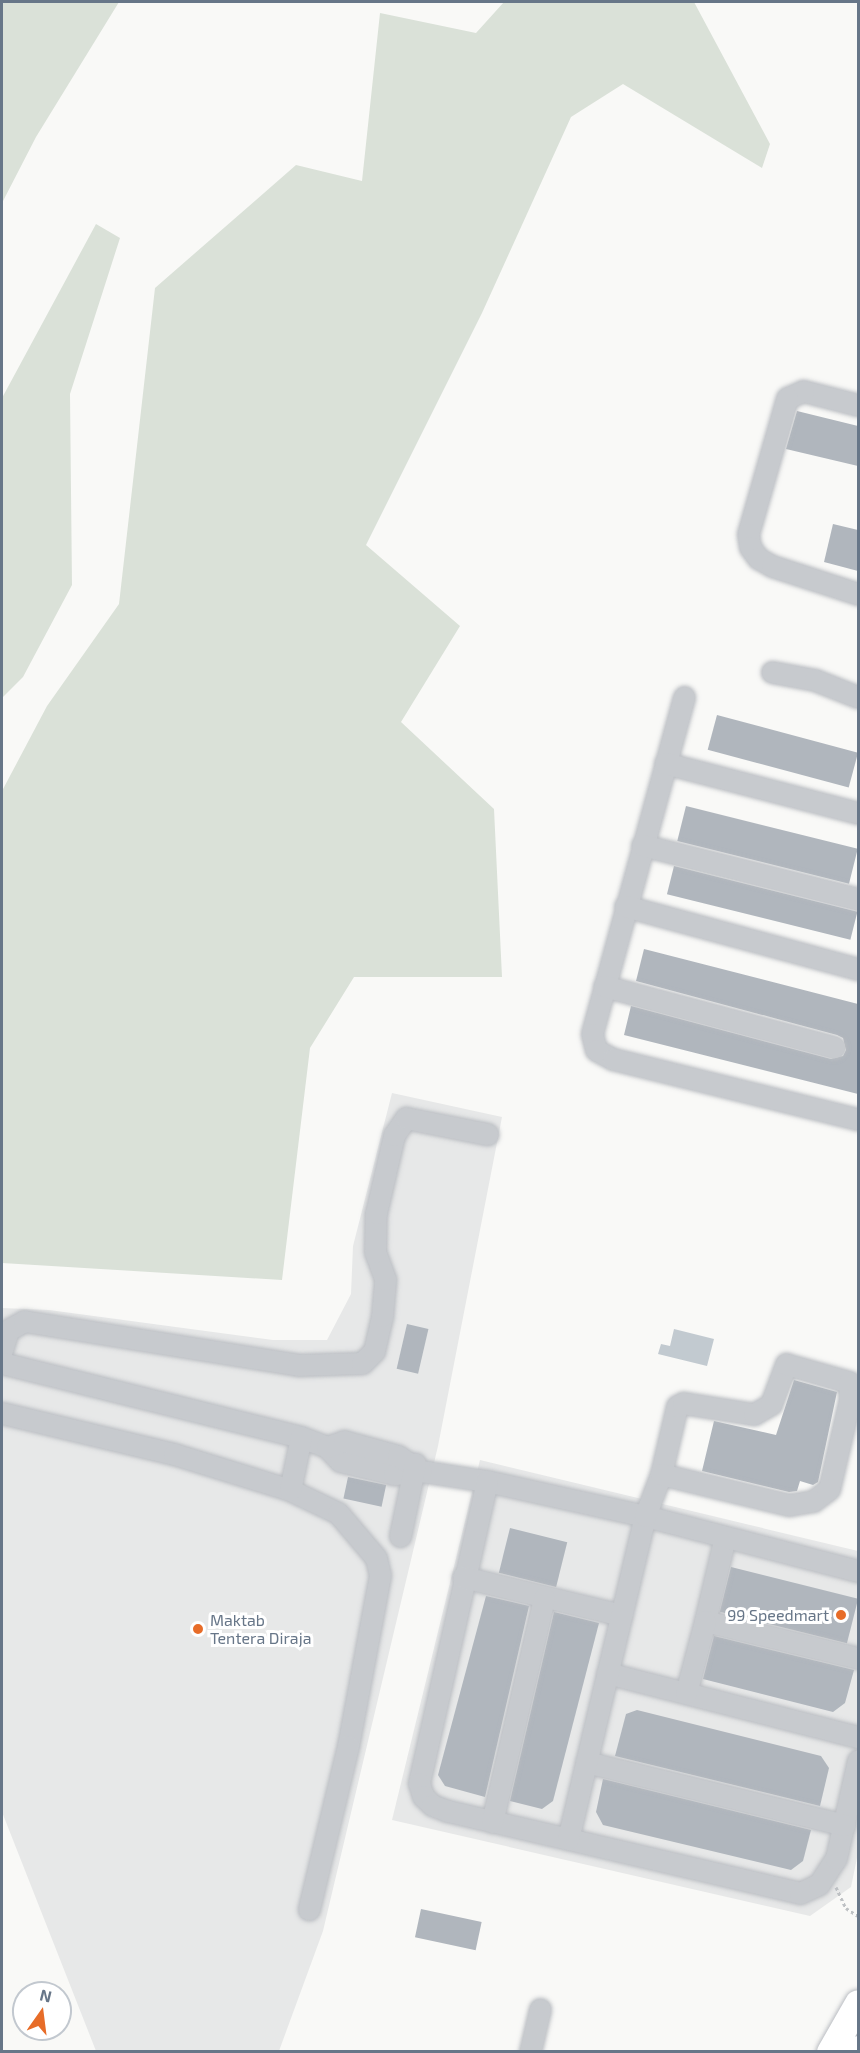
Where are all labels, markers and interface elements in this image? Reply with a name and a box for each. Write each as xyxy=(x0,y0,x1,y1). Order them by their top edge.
place label: 99 Speedmart xyxy=(727,1605,829,1625)
marker: 99 Speedmart xyxy=(834,1608,848,1622)
place label: Maktab Tentera Diraja xyxy=(210,1610,311,1648)
marker: Maktab Tentera Diraja xyxy=(191,1622,205,1636)
north arrow xyxy=(12,1981,72,2041)
text: N xyxy=(38,1984,54,2006)

